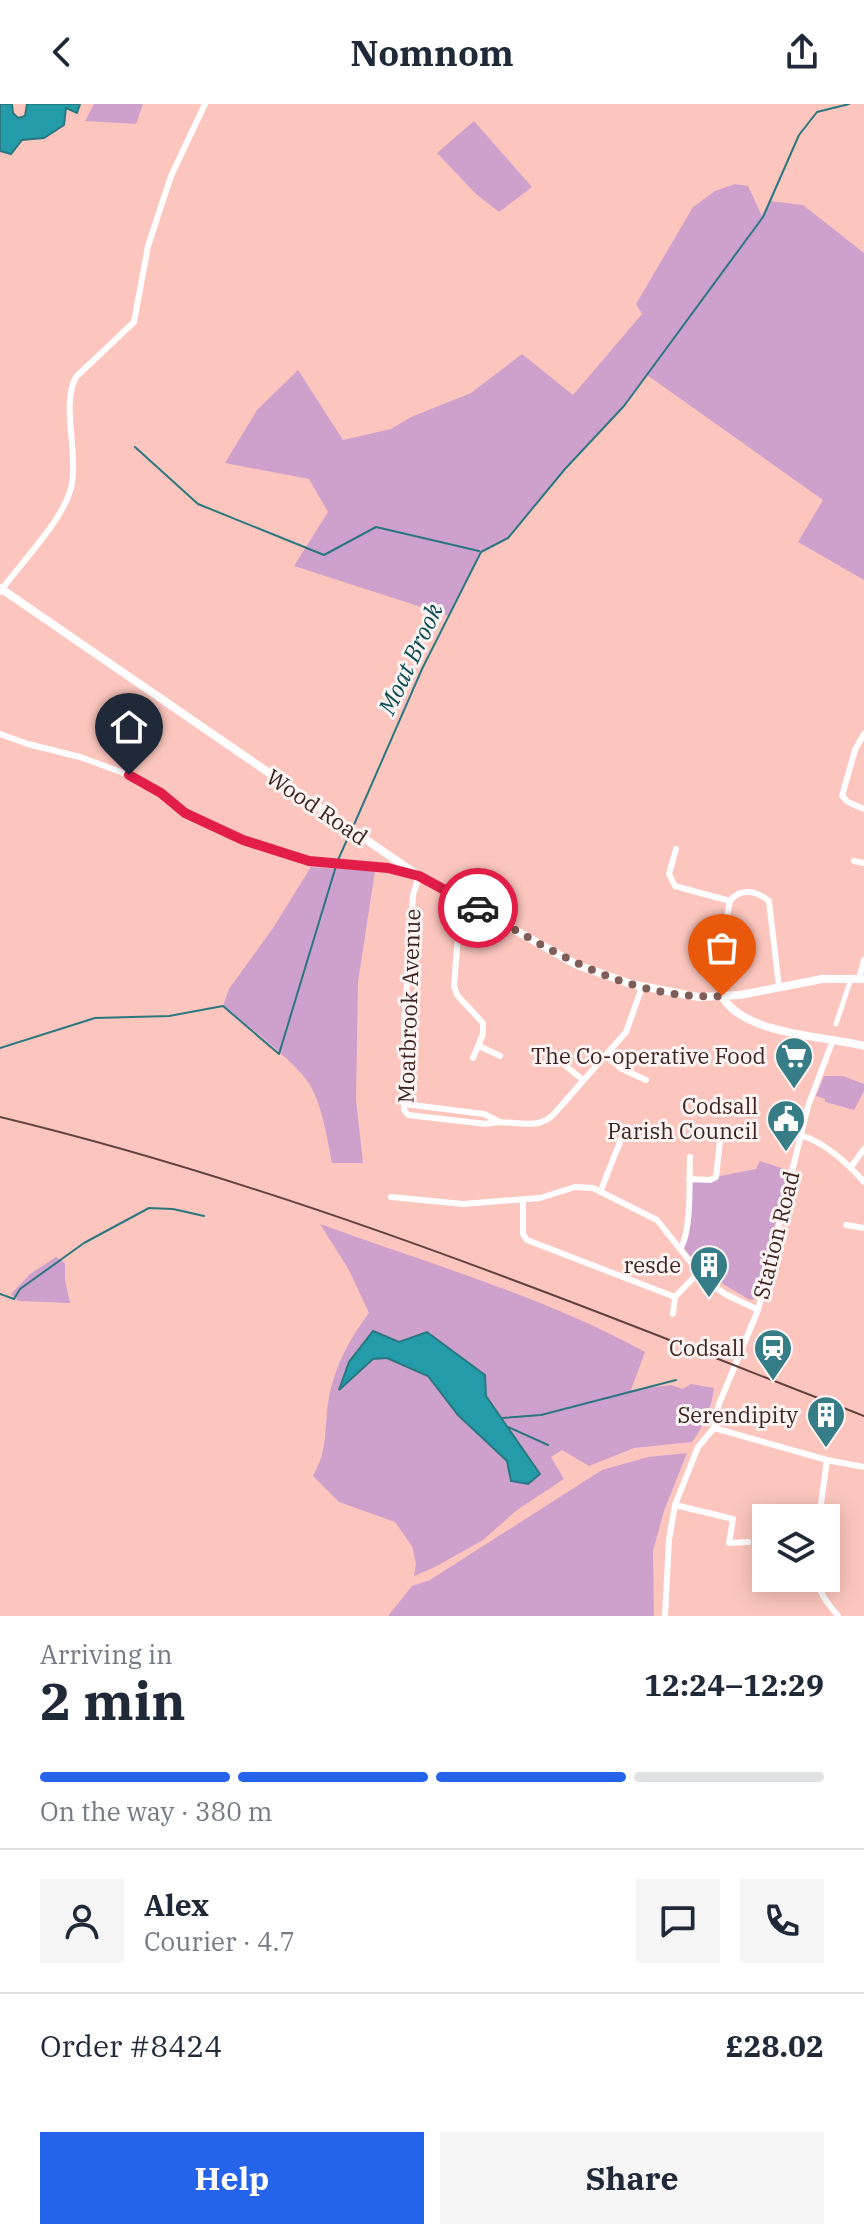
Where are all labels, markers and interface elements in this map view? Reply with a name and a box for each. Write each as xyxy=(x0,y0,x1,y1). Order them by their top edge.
text: Nomnom xyxy=(350,29,514,76)
icon: back xyxy=(40,30,84,74)
icon: share xyxy=(780,30,824,74)
water label: Moat Brook xyxy=(370,598,450,720)
pin xyxy=(95,693,163,775)
icon: home xyxy=(107,705,151,749)
street label: Wood Road xyxy=(261,762,374,851)
courier xyxy=(438,868,518,948)
icon: car xyxy=(456,886,500,930)
street label: Moatbrook Avenue xyxy=(391,908,426,1104)
pin xyxy=(688,914,756,996)
icon: bag xyxy=(700,926,744,970)
supermarket icon: The Co-operative Food xyxy=(773,1035,815,1090)
place label: The Co-operative Food xyxy=(531,1041,766,1070)
place label: Codsall Parish Council xyxy=(607,1091,758,1145)
public building icon: Codsall Parish Council xyxy=(765,1098,807,1153)
street label: Station Road xyxy=(746,1168,805,1302)
building icon: resde xyxy=(688,1244,730,1299)
place label: resde xyxy=(624,1250,681,1279)
station icon: Codsall xyxy=(752,1327,794,1382)
place label: Codsall xyxy=(669,1333,745,1362)
building icon: Serendipity xyxy=(805,1394,847,1449)
place label: Serendipity xyxy=(677,1400,798,1429)
map controls xyxy=(752,1504,840,1592)
button: layers xyxy=(752,1504,840,1592)
text: Arriving in xyxy=(40,1637,173,1671)
text: 12:24–12:29 xyxy=(644,1665,824,1704)
text: 2 min xyxy=(40,1667,186,1734)
text: On the way · 380 m xyxy=(40,1794,273,1828)
button: person xyxy=(40,1879,124,1963)
button: chat xyxy=(636,1879,720,1963)
button: phone xyxy=(740,1879,824,1963)
text: Alex xyxy=(144,1885,209,1924)
text: Courier · 4.7 xyxy=(144,1924,295,1958)
text: Order #8424 xyxy=(40,2026,222,2065)
text: £28.02 xyxy=(726,2026,824,2065)
button: Help xyxy=(40,2132,424,2224)
button: Share xyxy=(440,2132,824,2224)

